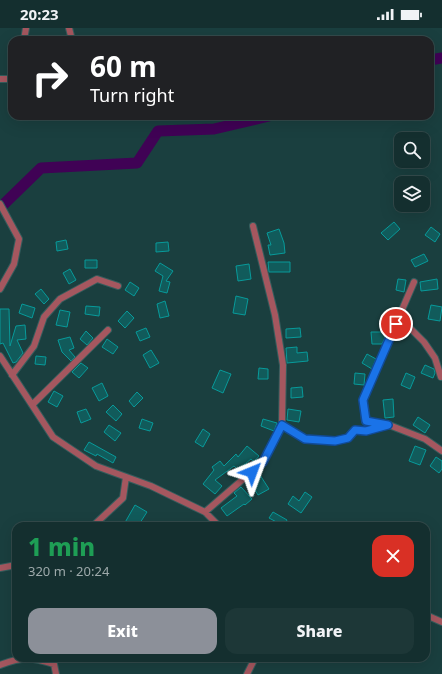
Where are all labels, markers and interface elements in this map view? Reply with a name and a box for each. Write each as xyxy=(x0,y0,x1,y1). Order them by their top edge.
text: 20:23 xyxy=(20,4,59,24)
text: 60 m xyxy=(90,47,157,85)
icon: right xyxy=(24,52,76,104)
text: Turn right xyxy=(90,83,174,107)
map controls xyxy=(394,132,430,212)
button: search xyxy=(394,132,430,168)
button: layers xyxy=(394,176,430,212)
pin xyxy=(379,307,413,341)
icon: arrive xyxy=(385,313,407,335)
position arrow xyxy=(231,451,273,493)
text: 1 min xyxy=(28,530,95,563)
button: close xyxy=(372,535,414,577)
text: 320 m · 20:24 xyxy=(28,562,109,580)
button: Exit xyxy=(28,608,217,654)
button: Share xyxy=(225,608,414,654)

